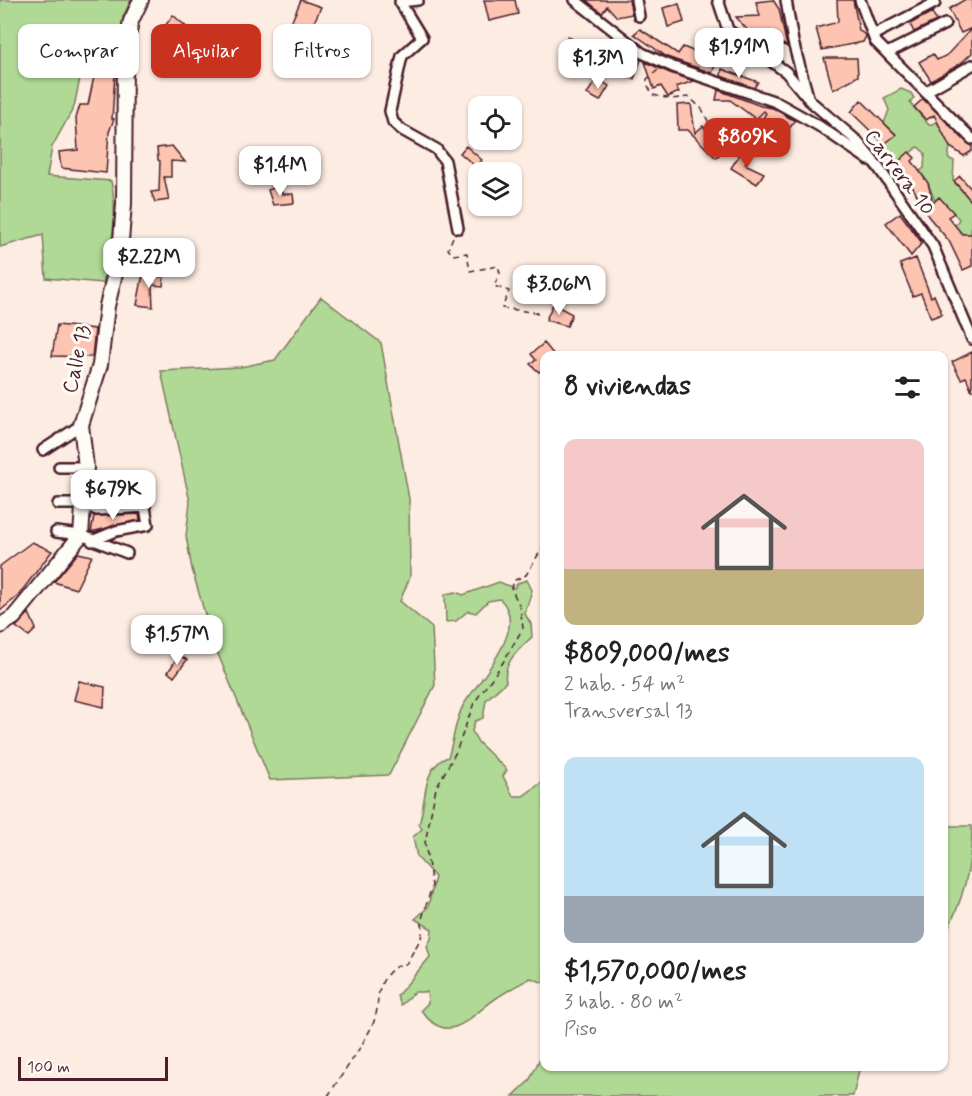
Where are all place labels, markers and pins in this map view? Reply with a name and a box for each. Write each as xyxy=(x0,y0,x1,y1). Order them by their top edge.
pin: $1.91M xyxy=(690,28,788,79)
pin: $1.3M xyxy=(556,39,640,90)
pin: $809K xyxy=(705,118,789,169)
pin: $1.4M xyxy=(238,146,322,197)
pin: $2.22M xyxy=(100,238,198,289)
pin: $3.06M xyxy=(510,265,608,316)
pin: $679K xyxy=(71,470,155,521)
pin: $1.57M xyxy=(128,615,226,666)

